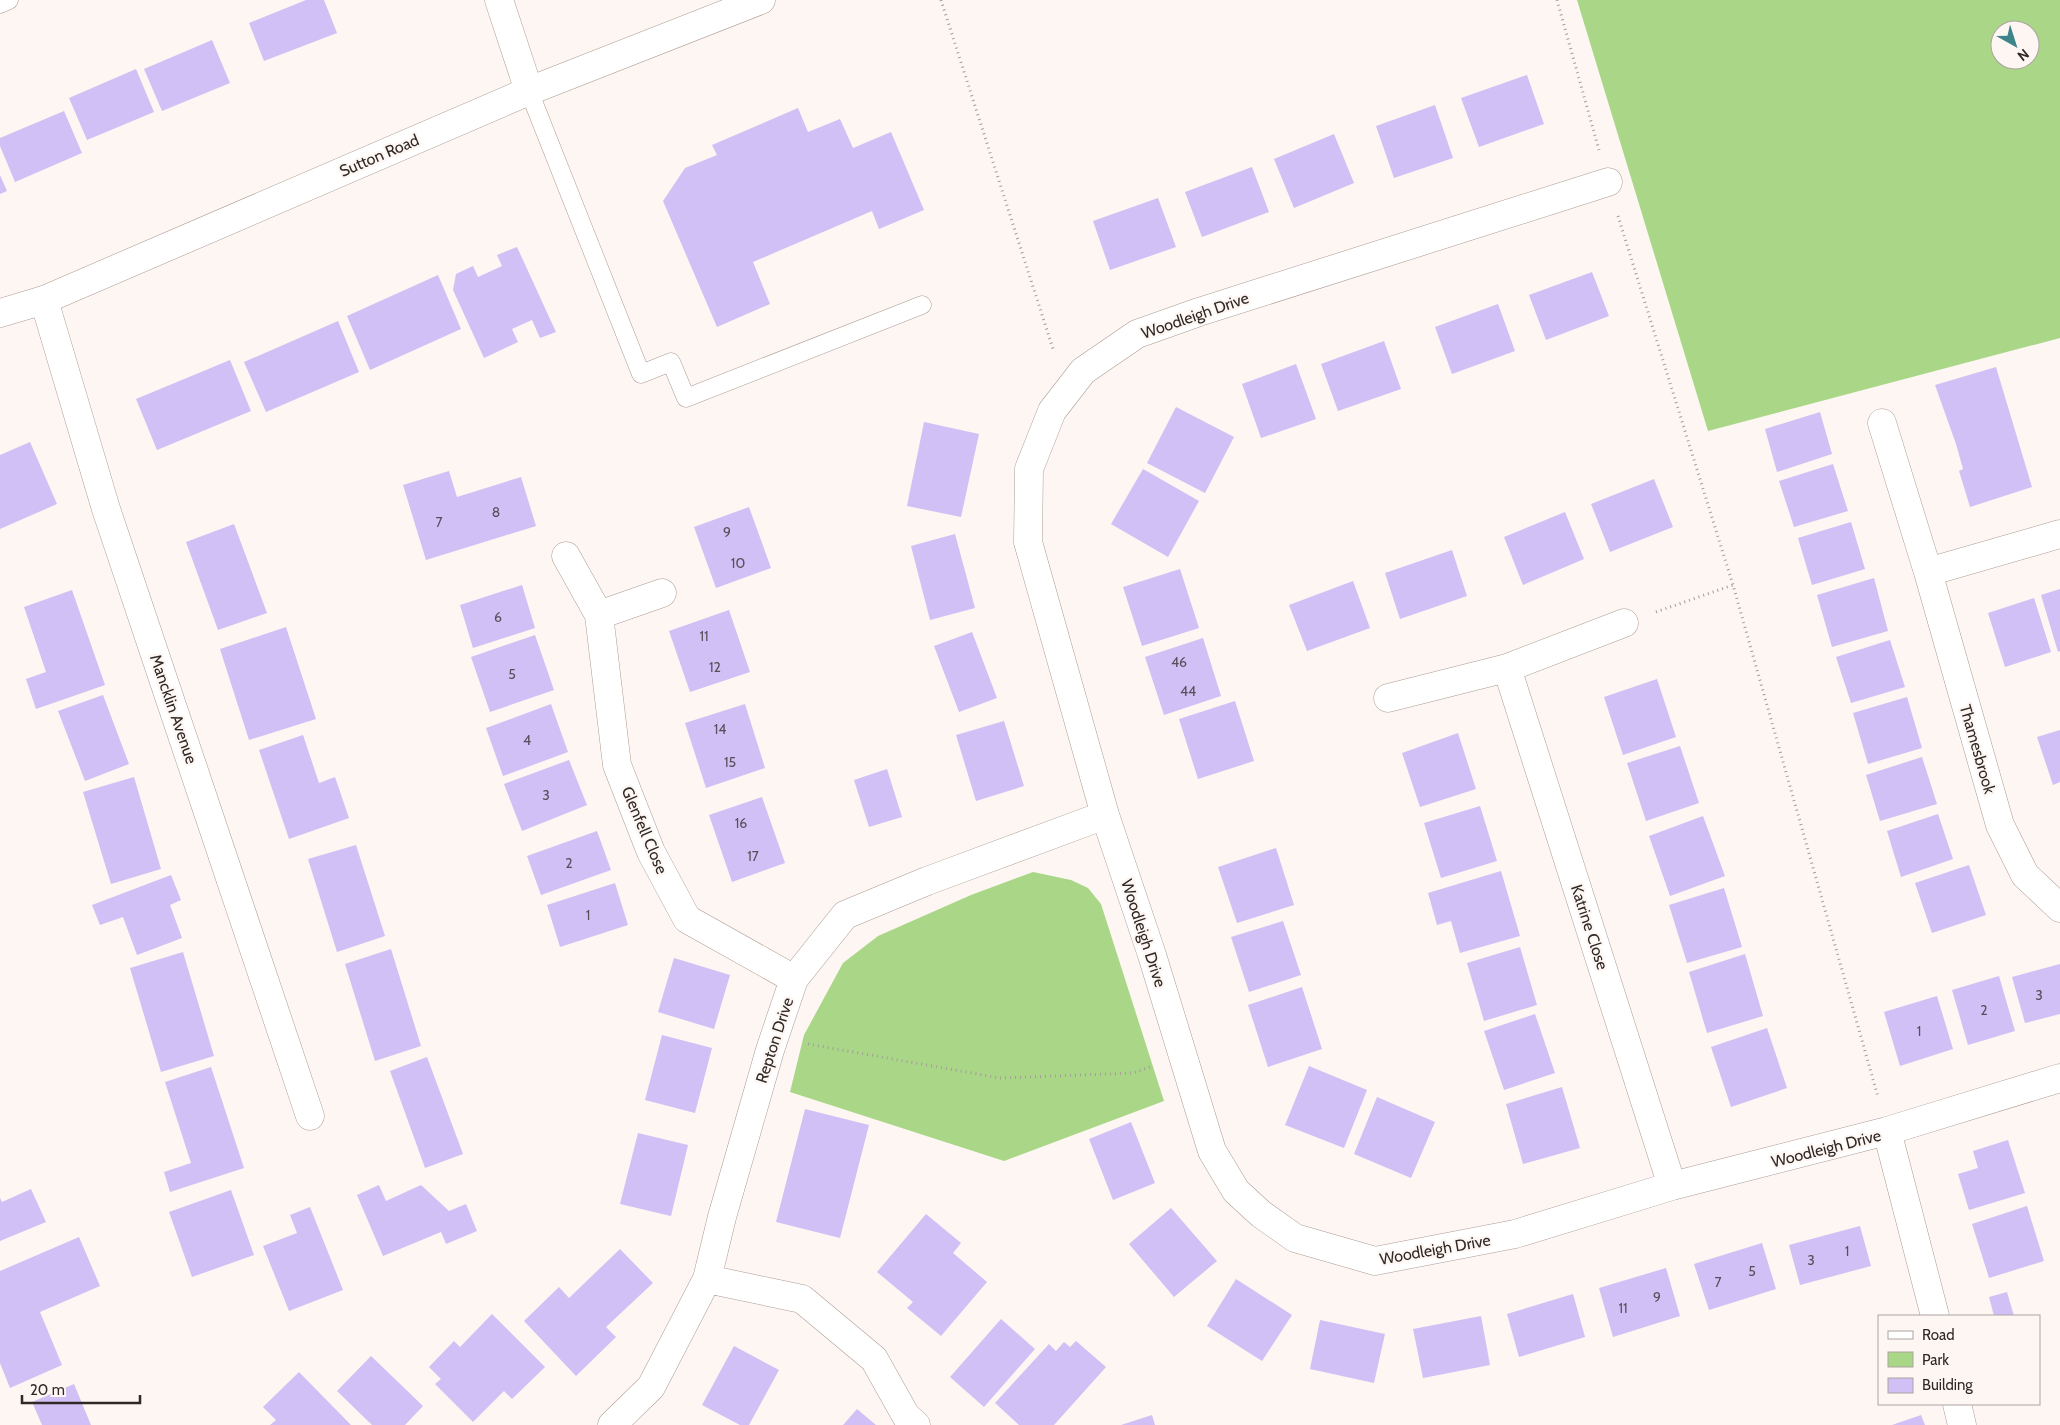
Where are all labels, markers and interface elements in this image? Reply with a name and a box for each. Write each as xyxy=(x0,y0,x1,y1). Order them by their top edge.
north arrow xyxy=(1990,20,2040,70)
text: N xyxy=(2014,45,2033,65)
street label: Sutton Road xyxy=(337,130,422,181)
street label: Woodleigh Drive xyxy=(1139,288,1251,343)
house number: 8 xyxy=(492,503,500,521)
house number: 7 xyxy=(435,513,443,531)
house number: 9 xyxy=(723,523,731,541)
house number: 10 xyxy=(731,554,745,572)
house number: 6 xyxy=(494,608,502,626)
house number: 11 xyxy=(699,627,709,645)
street label: Mancklin Avenue xyxy=(146,652,201,766)
house number: 46 xyxy=(1171,653,1187,671)
house number: 12 xyxy=(709,658,721,676)
house number: 5 xyxy=(508,665,516,683)
house number: 44 xyxy=(1180,682,1196,700)
street label: Thamesbrook xyxy=(1956,702,2000,797)
house number: 14 xyxy=(714,720,726,738)
house number: 4 xyxy=(523,731,531,749)
house number: 15 xyxy=(724,753,736,771)
street label: Glenfell Close xyxy=(618,784,671,877)
house number: 3 xyxy=(542,786,550,804)
house number: 16 xyxy=(735,814,747,832)
house number: 17 xyxy=(747,847,759,865)
house number: 2 xyxy=(565,854,573,872)
street label: Woodleigh Drive xyxy=(1117,877,1170,990)
street label: Katrine Close xyxy=(1567,882,1612,972)
house number: 1 xyxy=(586,906,590,924)
house number: 3 xyxy=(2035,986,2043,1004)
street label: Repton Drive xyxy=(752,995,797,1085)
house number: 2 xyxy=(1980,1001,1988,1019)
house number: 1 xyxy=(1917,1022,1921,1040)
street label: Woodleigh Drive xyxy=(1769,1126,1883,1171)
street label: Woodleigh Drive xyxy=(1378,1230,1492,1269)
house number: 1 xyxy=(1845,1242,1849,1260)
house number: 3 xyxy=(1807,1251,1815,1269)
house number: 5 xyxy=(1748,1262,1756,1280)
house number: 7 xyxy=(1714,1273,1722,1291)
house number: 9 xyxy=(1653,1288,1661,1306)
house number: 11 xyxy=(1618,1299,1628,1317)
legend xyxy=(1878,1315,2040,1405)
text: Road xyxy=(1922,1326,1955,1344)
text: Park xyxy=(1922,1351,1949,1369)
scale bar xyxy=(22,1372,140,1404)
text: Building xyxy=(1922,1376,1973,1394)
text: 20 m xyxy=(30,1381,65,1399)

